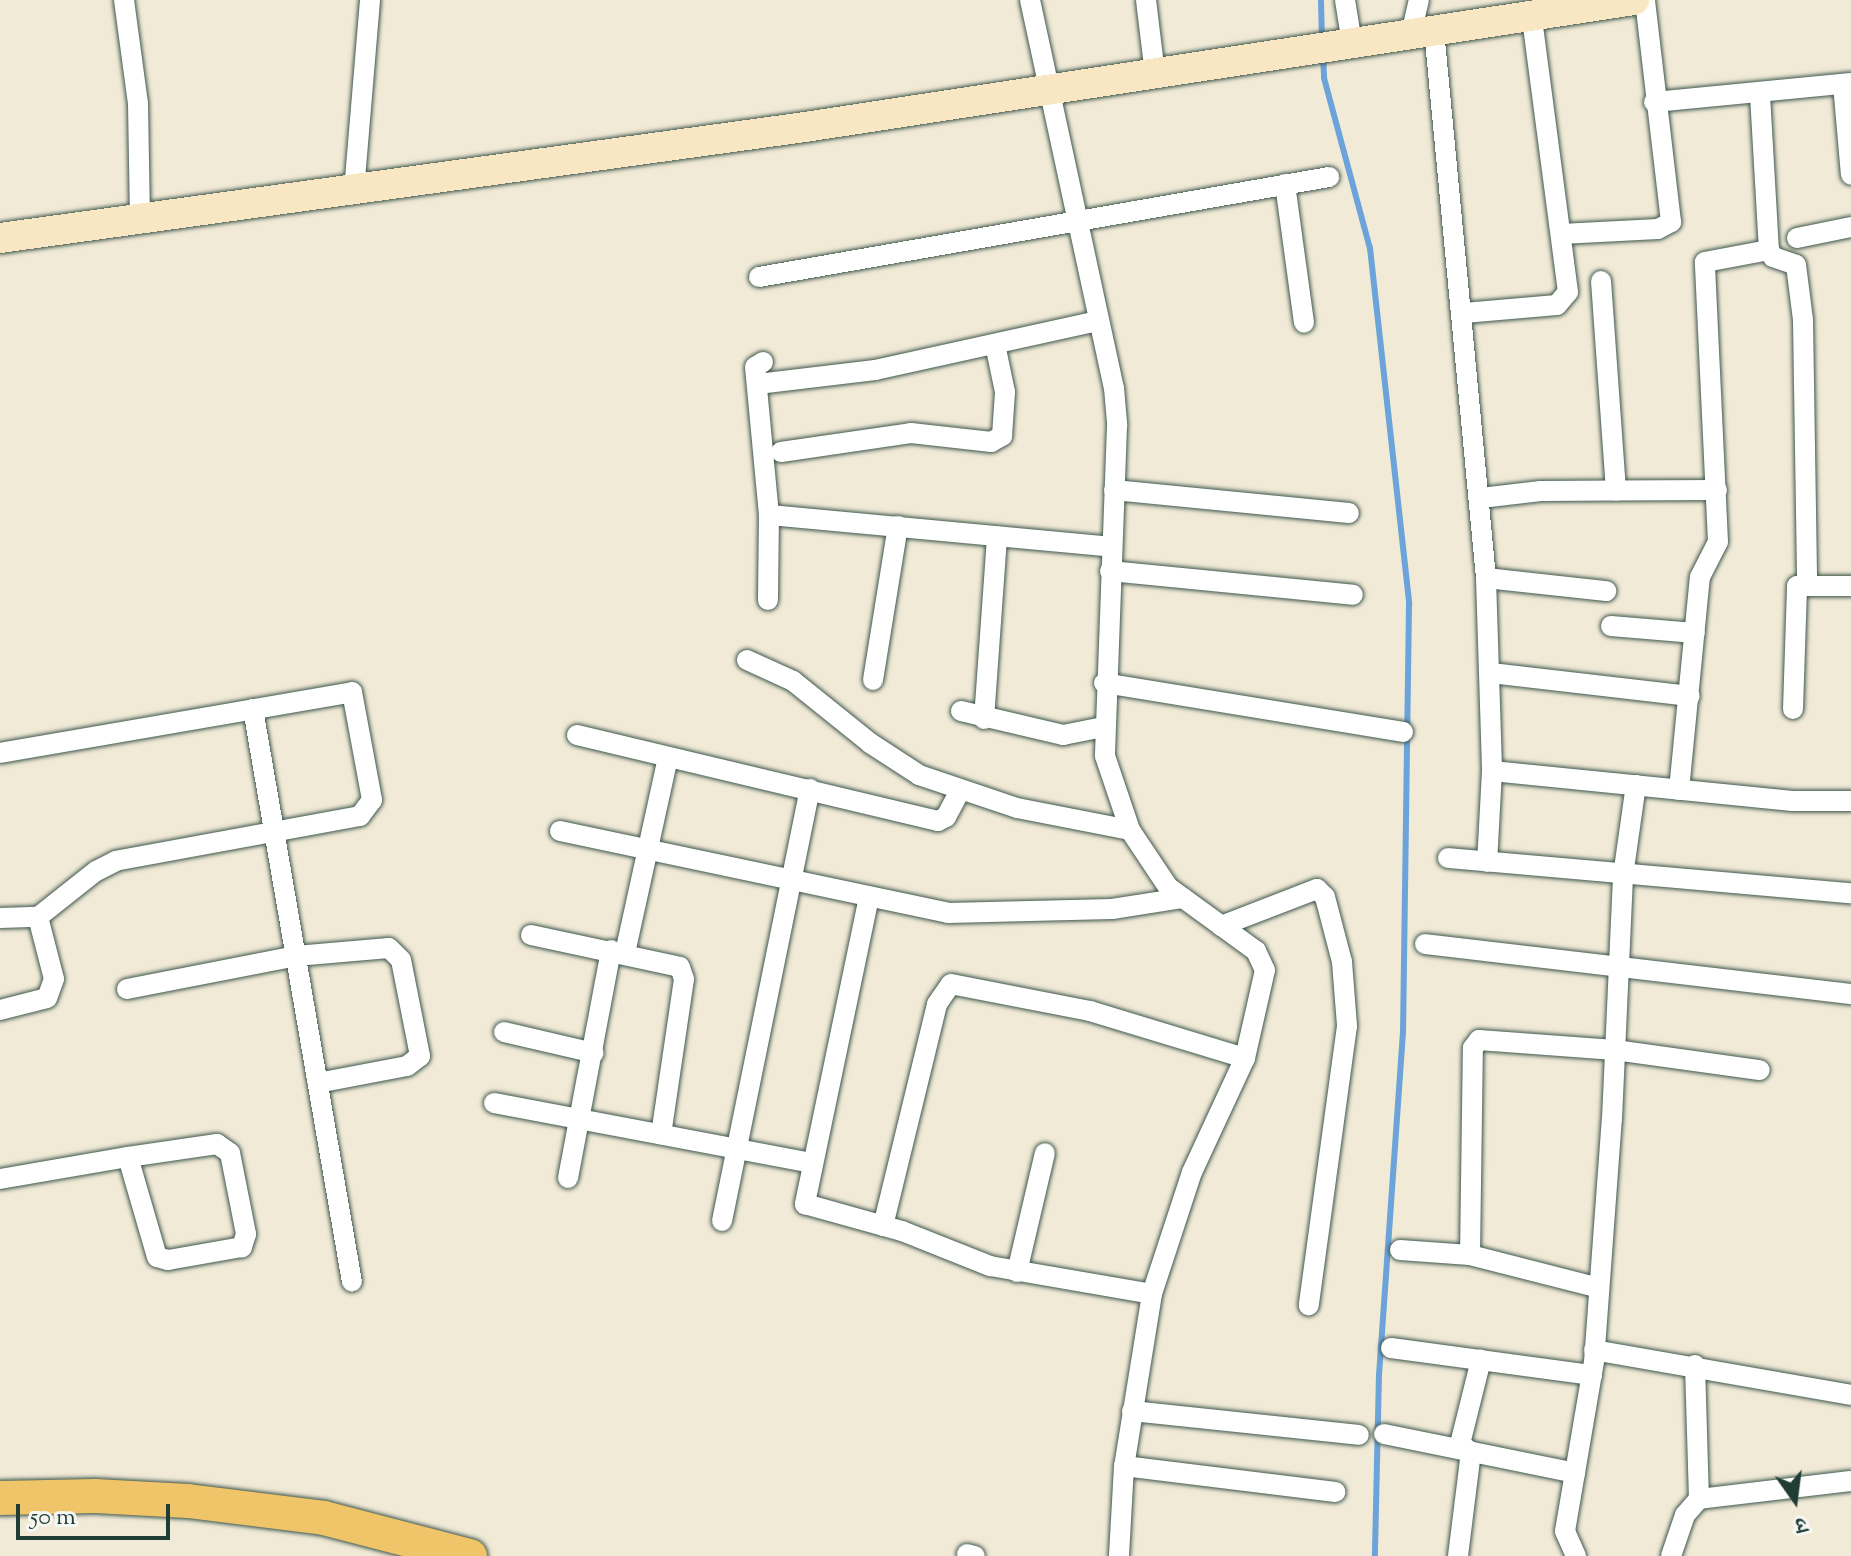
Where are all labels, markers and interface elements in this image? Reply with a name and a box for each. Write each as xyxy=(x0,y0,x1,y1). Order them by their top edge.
north arrow xyxy=(1755,1460,1835,1540)
scale bar xyxy=(20,1488,174,1538)
text: 50 m xyxy=(30,1501,76,1535)
text: उ xyxy=(1792,1506,1810,1540)

